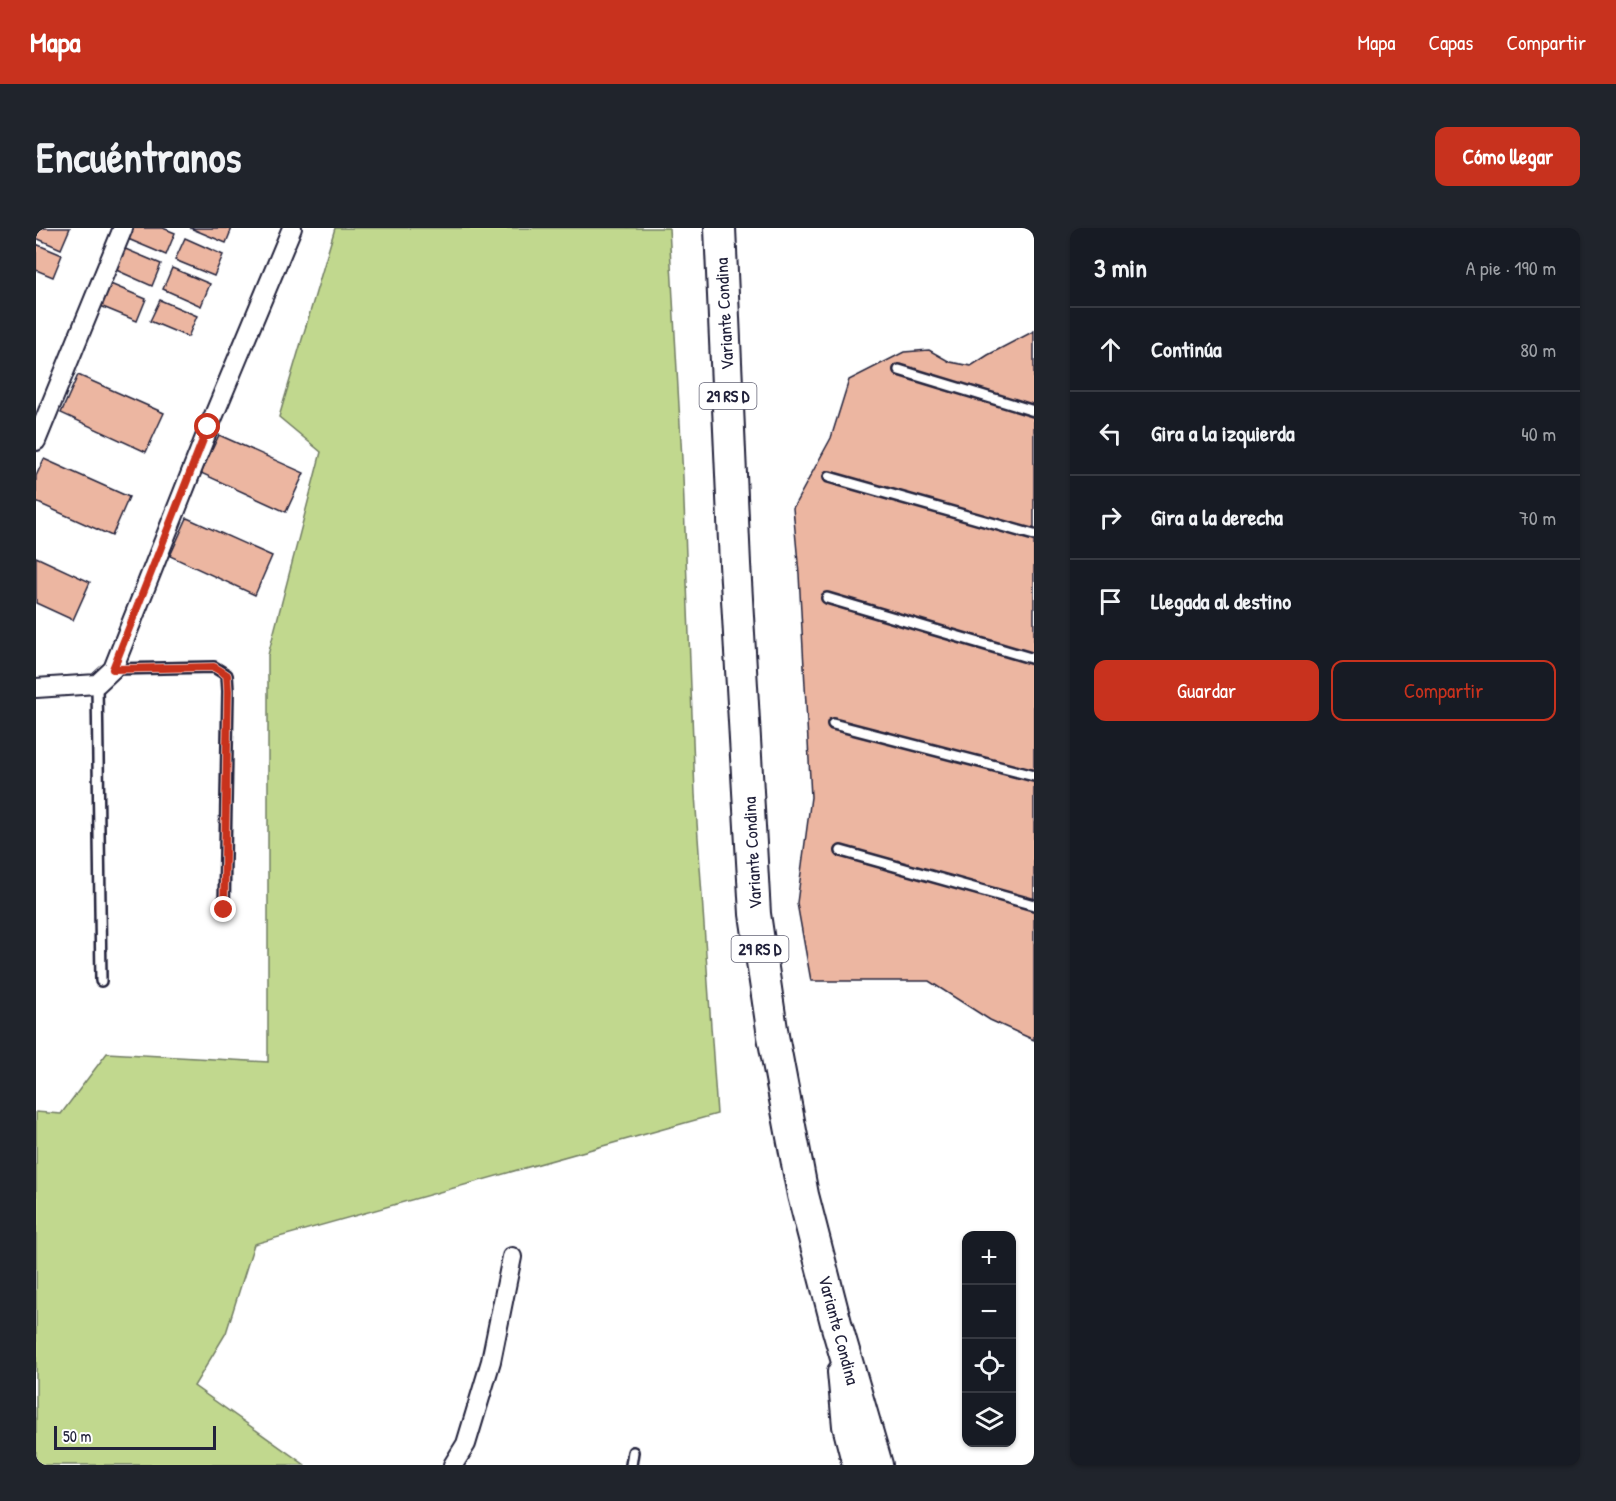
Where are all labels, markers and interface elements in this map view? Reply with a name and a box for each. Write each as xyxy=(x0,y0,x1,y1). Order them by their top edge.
text: Mapa xyxy=(30,23,81,61)
text: Mapa xyxy=(1357,28,1395,57)
text: Capas xyxy=(1428,28,1473,57)
text: Compartir xyxy=(1506,28,1586,57)
button: Cómo llegar xyxy=(1435,127,1580,186)
text: Encuéntranos xyxy=(36,128,242,185)
text: 3 min xyxy=(1094,250,1147,285)
text: A pie · 190 m xyxy=(1466,254,1556,281)
street label: Variante Condina xyxy=(709,257,739,371)
icon: ahead xyxy=(1094,333,1127,366)
text: Continúa xyxy=(1151,334,1222,364)
text: 80 m xyxy=(1520,336,1556,363)
road number: 29 RS D xyxy=(700,383,756,409)
route start xyxy=(194,413,220,439)
icon: left xyxy=(1094,417,1127,450)
text: Gira a la izquierda xyxy=(1151,418,1295,448)
text: 40 m xyxy=(1521,420,1556,447)
icon: right xyxy=(1094,501,1127,534)
text: Gira a la derecha xyxy=(1151,502,1283,532)
text: 70 m xyxy=(1519,504,1556,531)
icon: arrive xyxy=(1094,585,1127,618)
text: Llegada al destino xyxy=(1151,586,1291,616)
button: Guardar xyxy=(1094,660,1319,721)
button: Compartir xyxy=(1331,660,1556,721)
street label: Variante Condina xyxy=(737,796,767,910)
route end xyxy=(210,896,236,922)
road number: 29 RS D xyxy=(732,936,788,962)
map controls xyxy=(962,1231,1016,1447)
button: + xyxy=(962,1231,1016,1285)
street label: Variante Condina xyxy=(812,1273,866,1387)
button: − xyxy=(962,1285,1016,1339)
button: locate xyxy=(962,1339,1016,1393)
button: layers xyxy=(962,1393,1016,1447)
scale bar xyxy=(54,1423,216,1450)
text: 50 m xyxy=(63,1425,92,1447)

